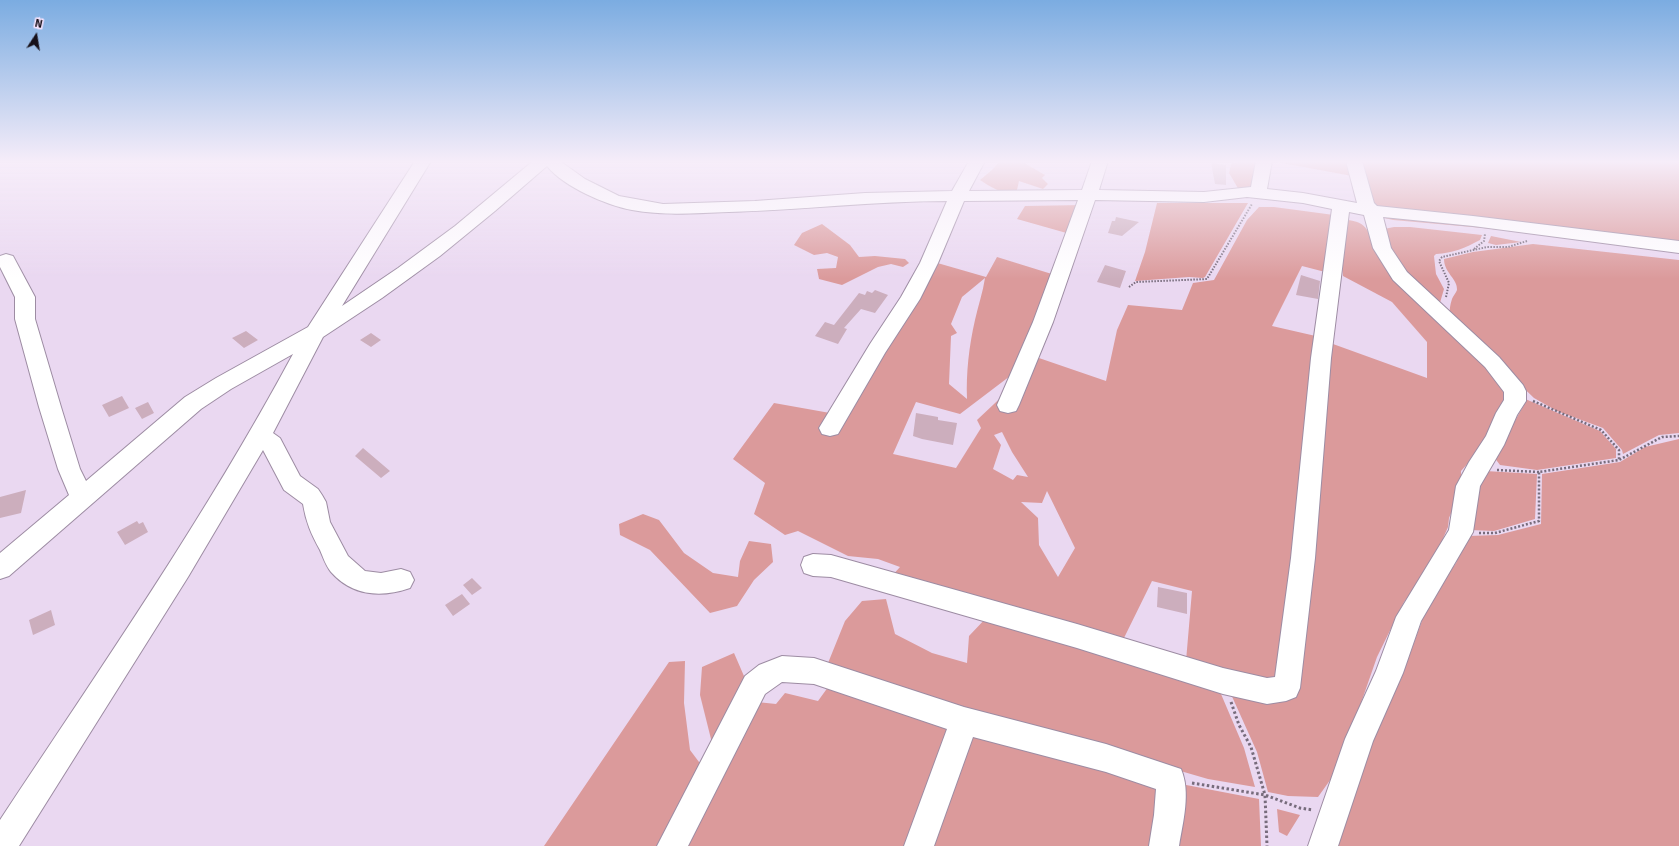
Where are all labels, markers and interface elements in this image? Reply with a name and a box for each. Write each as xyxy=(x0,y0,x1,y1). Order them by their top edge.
north arrow xyxy=(16,16,56,56)
text: N xyxy=(34,17,44,31)

